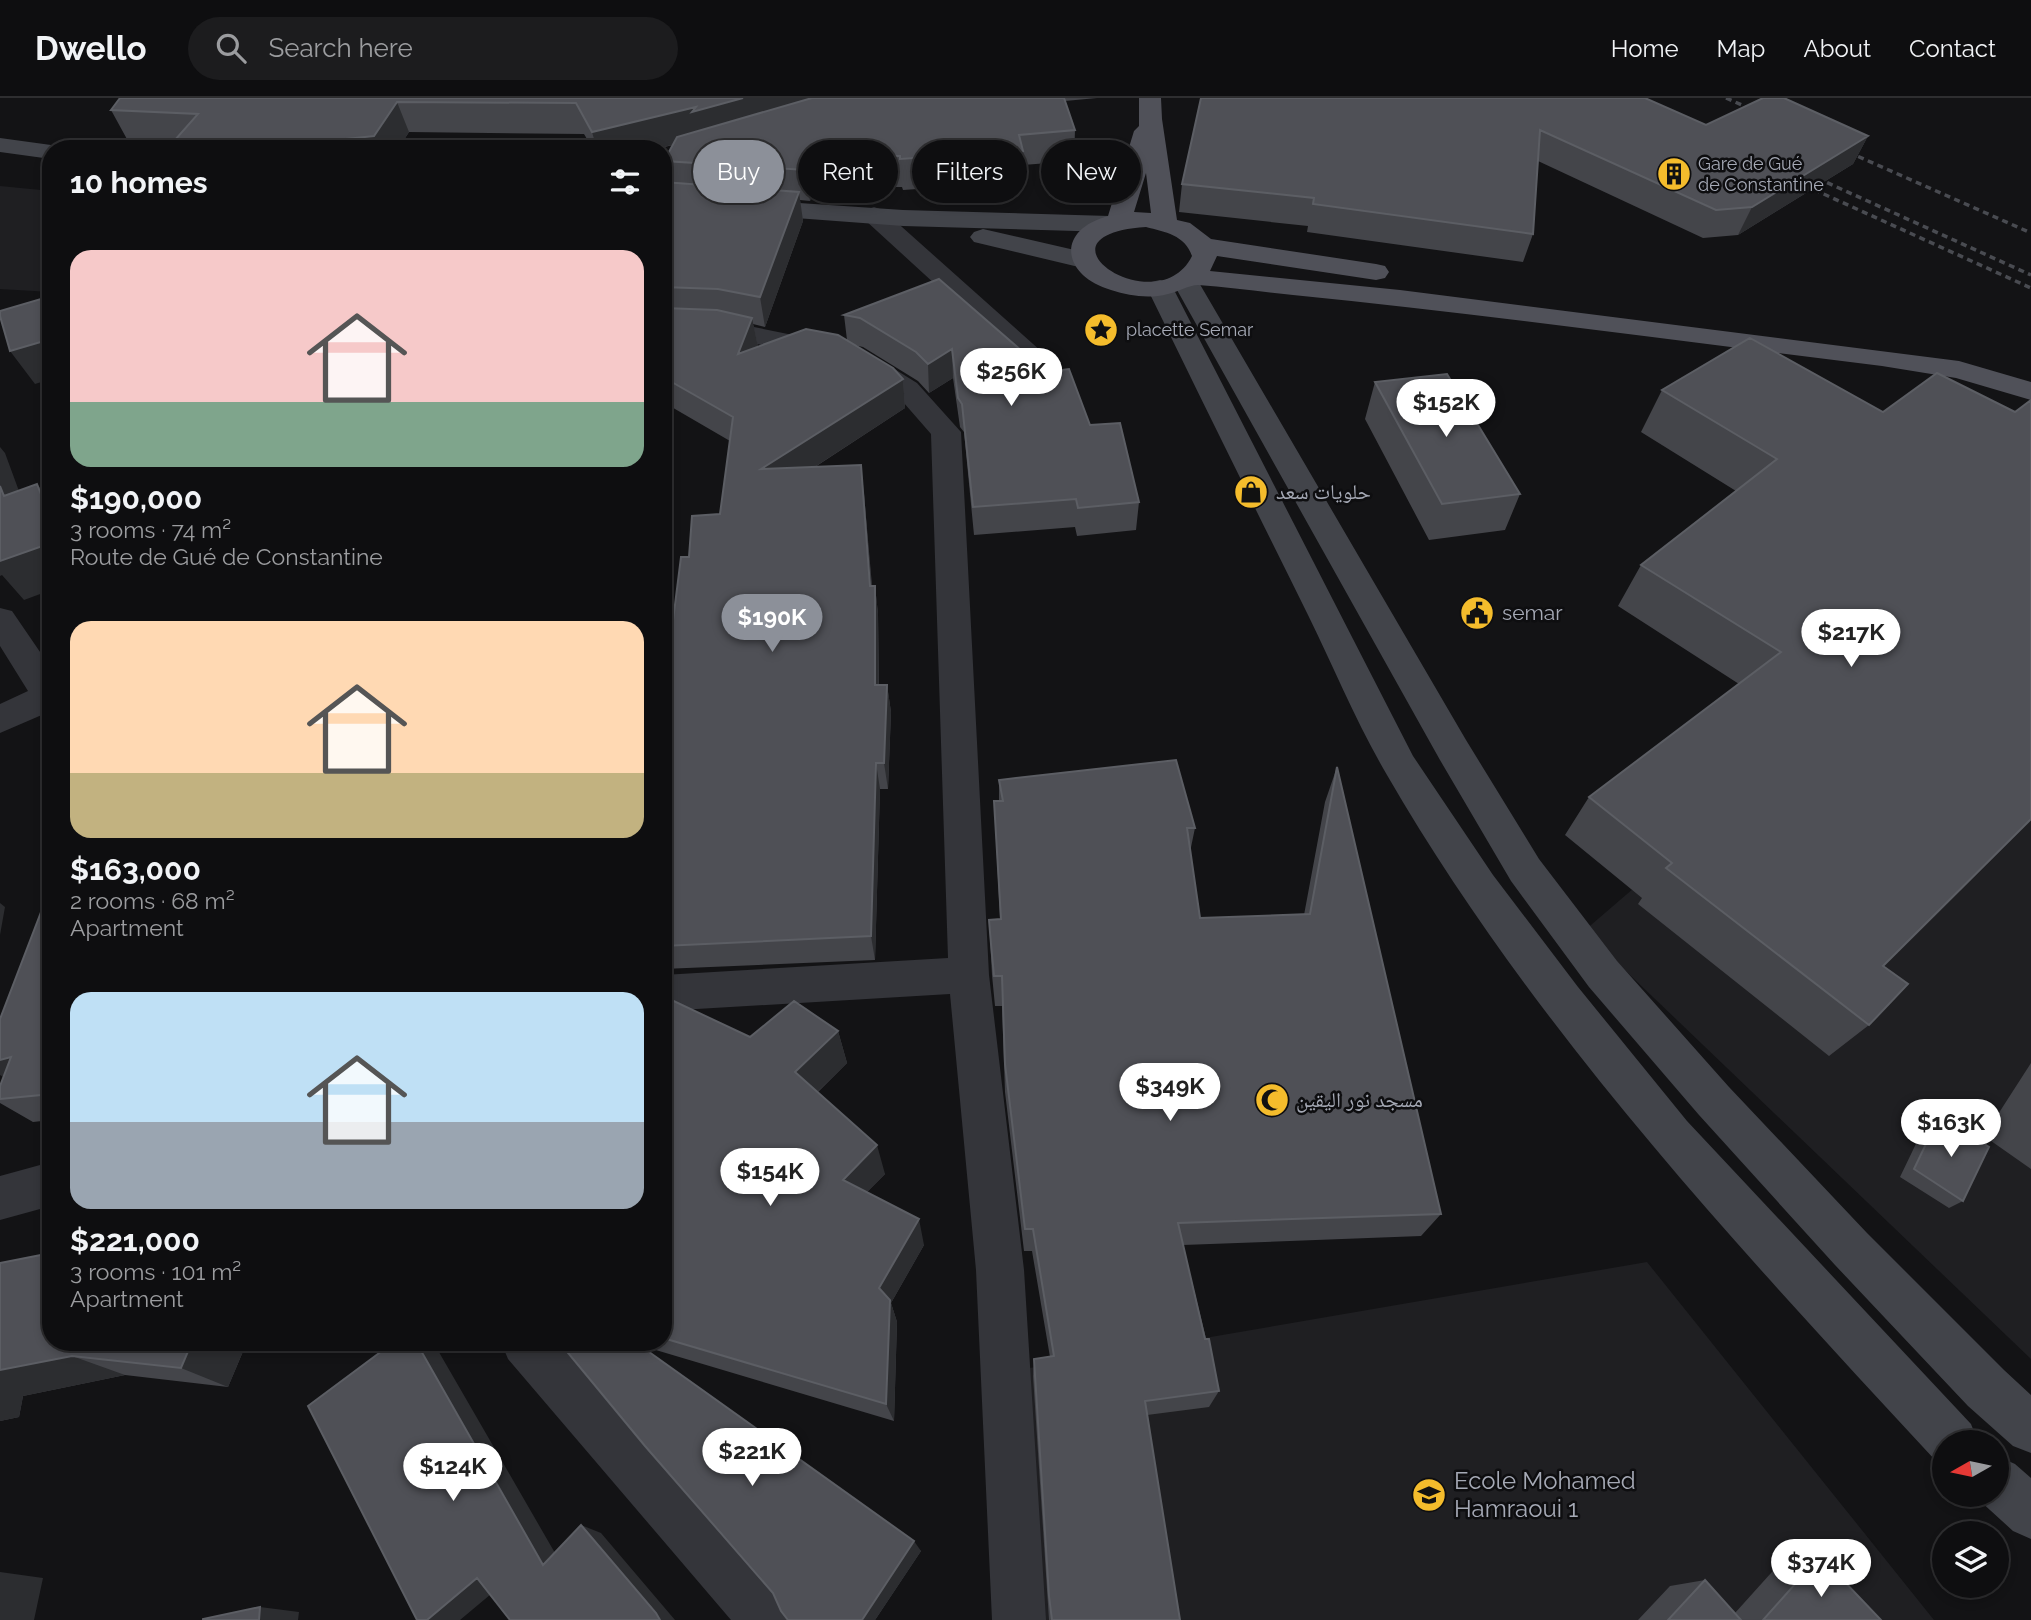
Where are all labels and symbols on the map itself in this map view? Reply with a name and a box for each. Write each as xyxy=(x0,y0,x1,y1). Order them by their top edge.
place label: Gare de Gué de Constantine xyxy=(1698,153,1824,195)
building icon: Gare de Gué de Constantine xyxy=(1655,155,1693,193)
place icon: placette Semar xyxy=(1082,311,1120,349)
place label: placette Semar xyxy=(1126,319,1254,340)
pin: $256K xyxy=(962,348,1060,408)
pin: $152K xyxy=(1397,380,1495,439)
shop icon: حلويات سعد xyxy=(1232,473,1270,511)
place label: حلويات سعد xyxy=(1276,479,1371,504)
pin: $190K xyxy=(723,594,821,654)
public building icon: semar xyxy=(1458,594,1496,632)
place label: semar xyxy=(1502,600,1563,625)
pin: $217K xyxy=(1802,610,1900,669)
pin: $349K xyxy=(1121,1063,1219,1123)
mosque icon: مسجد نور اليقين xyxy=(1253,1081,1291,1119)
place label: مسجد نور اليقين xyxy=(1296,1087,1423,1113)
pin: $163K xyxy=(1902,1100,2000,1159)
pin: $154K xyxy=(721,1148,819,1208)
pin: $221K xyxy=(703,1428,801,1488)
north arrow xyxy=(1932,1430,2009,1507)
pin: $124K xyxy=(404,1444,502,1503)
place label: Ecole Mohamed Hamraoui 1 xyxy=(1454,1466,1636,1523)
school or university icon: Ecole Mohamed Hamraoui 1 xyxy=(1410,1476,1448,1514)
pin: $374K xyxy=(1772,1540,1870,1599)

